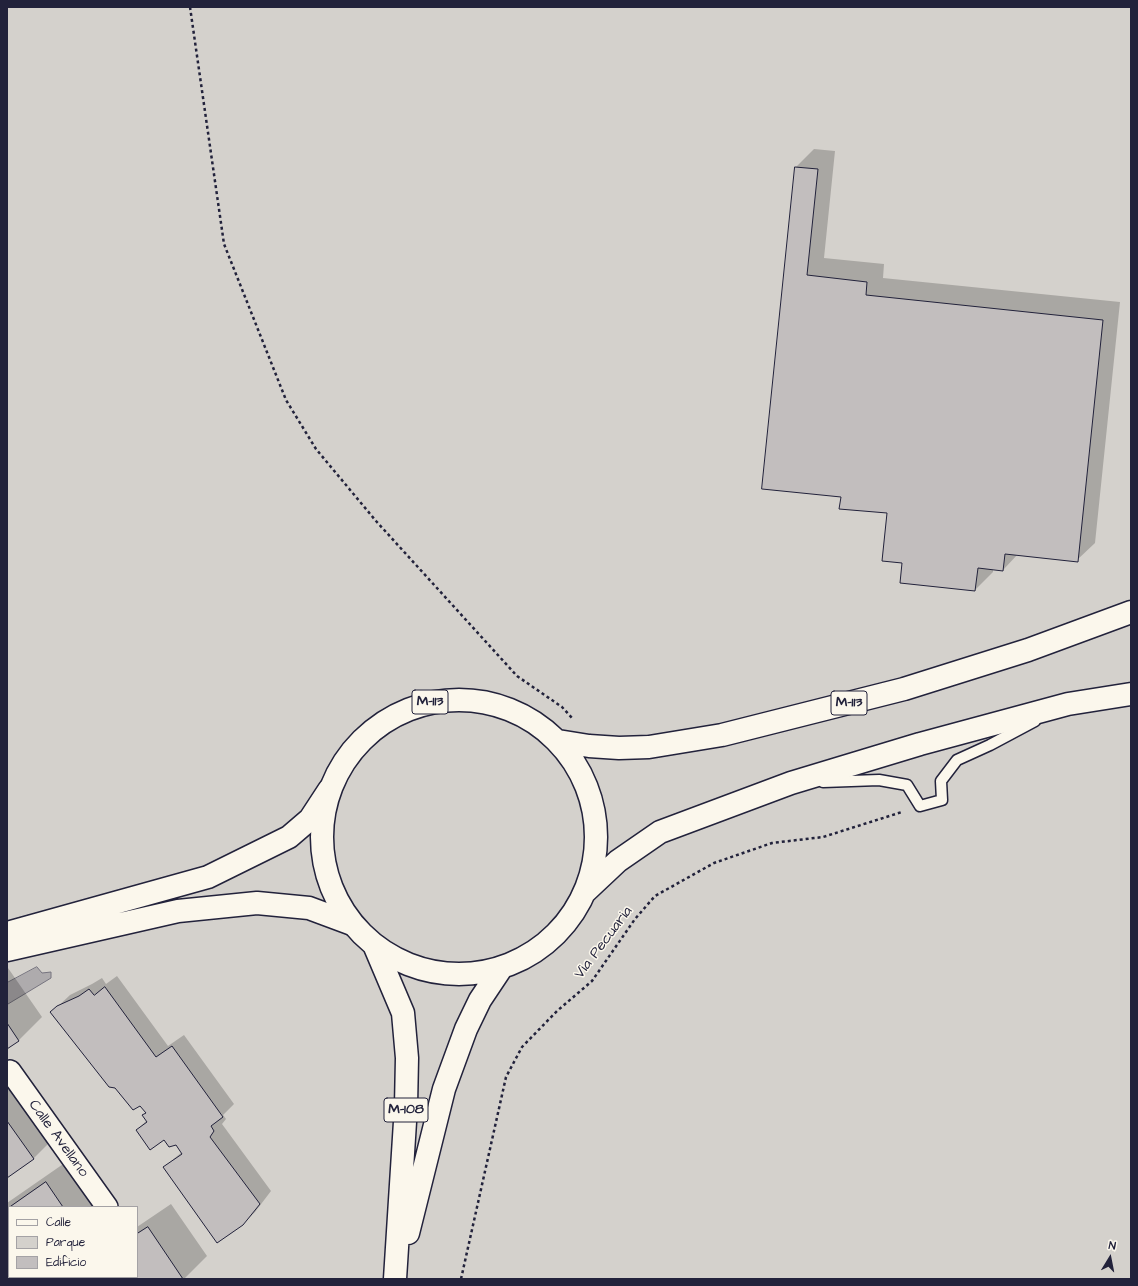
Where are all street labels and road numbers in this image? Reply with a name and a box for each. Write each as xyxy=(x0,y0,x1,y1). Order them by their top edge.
road number: M-113 xyxy=(412,690,448,714)
road number: M-113 xyxy=(831,691,867,715)
street label: Via Pecuaria xyxy=(571,903,637,983)
street label: Calle Avellano xyxy=(24,1097,92,1181)
road number: M-108 xyxy=(384,1098,428,1122)

